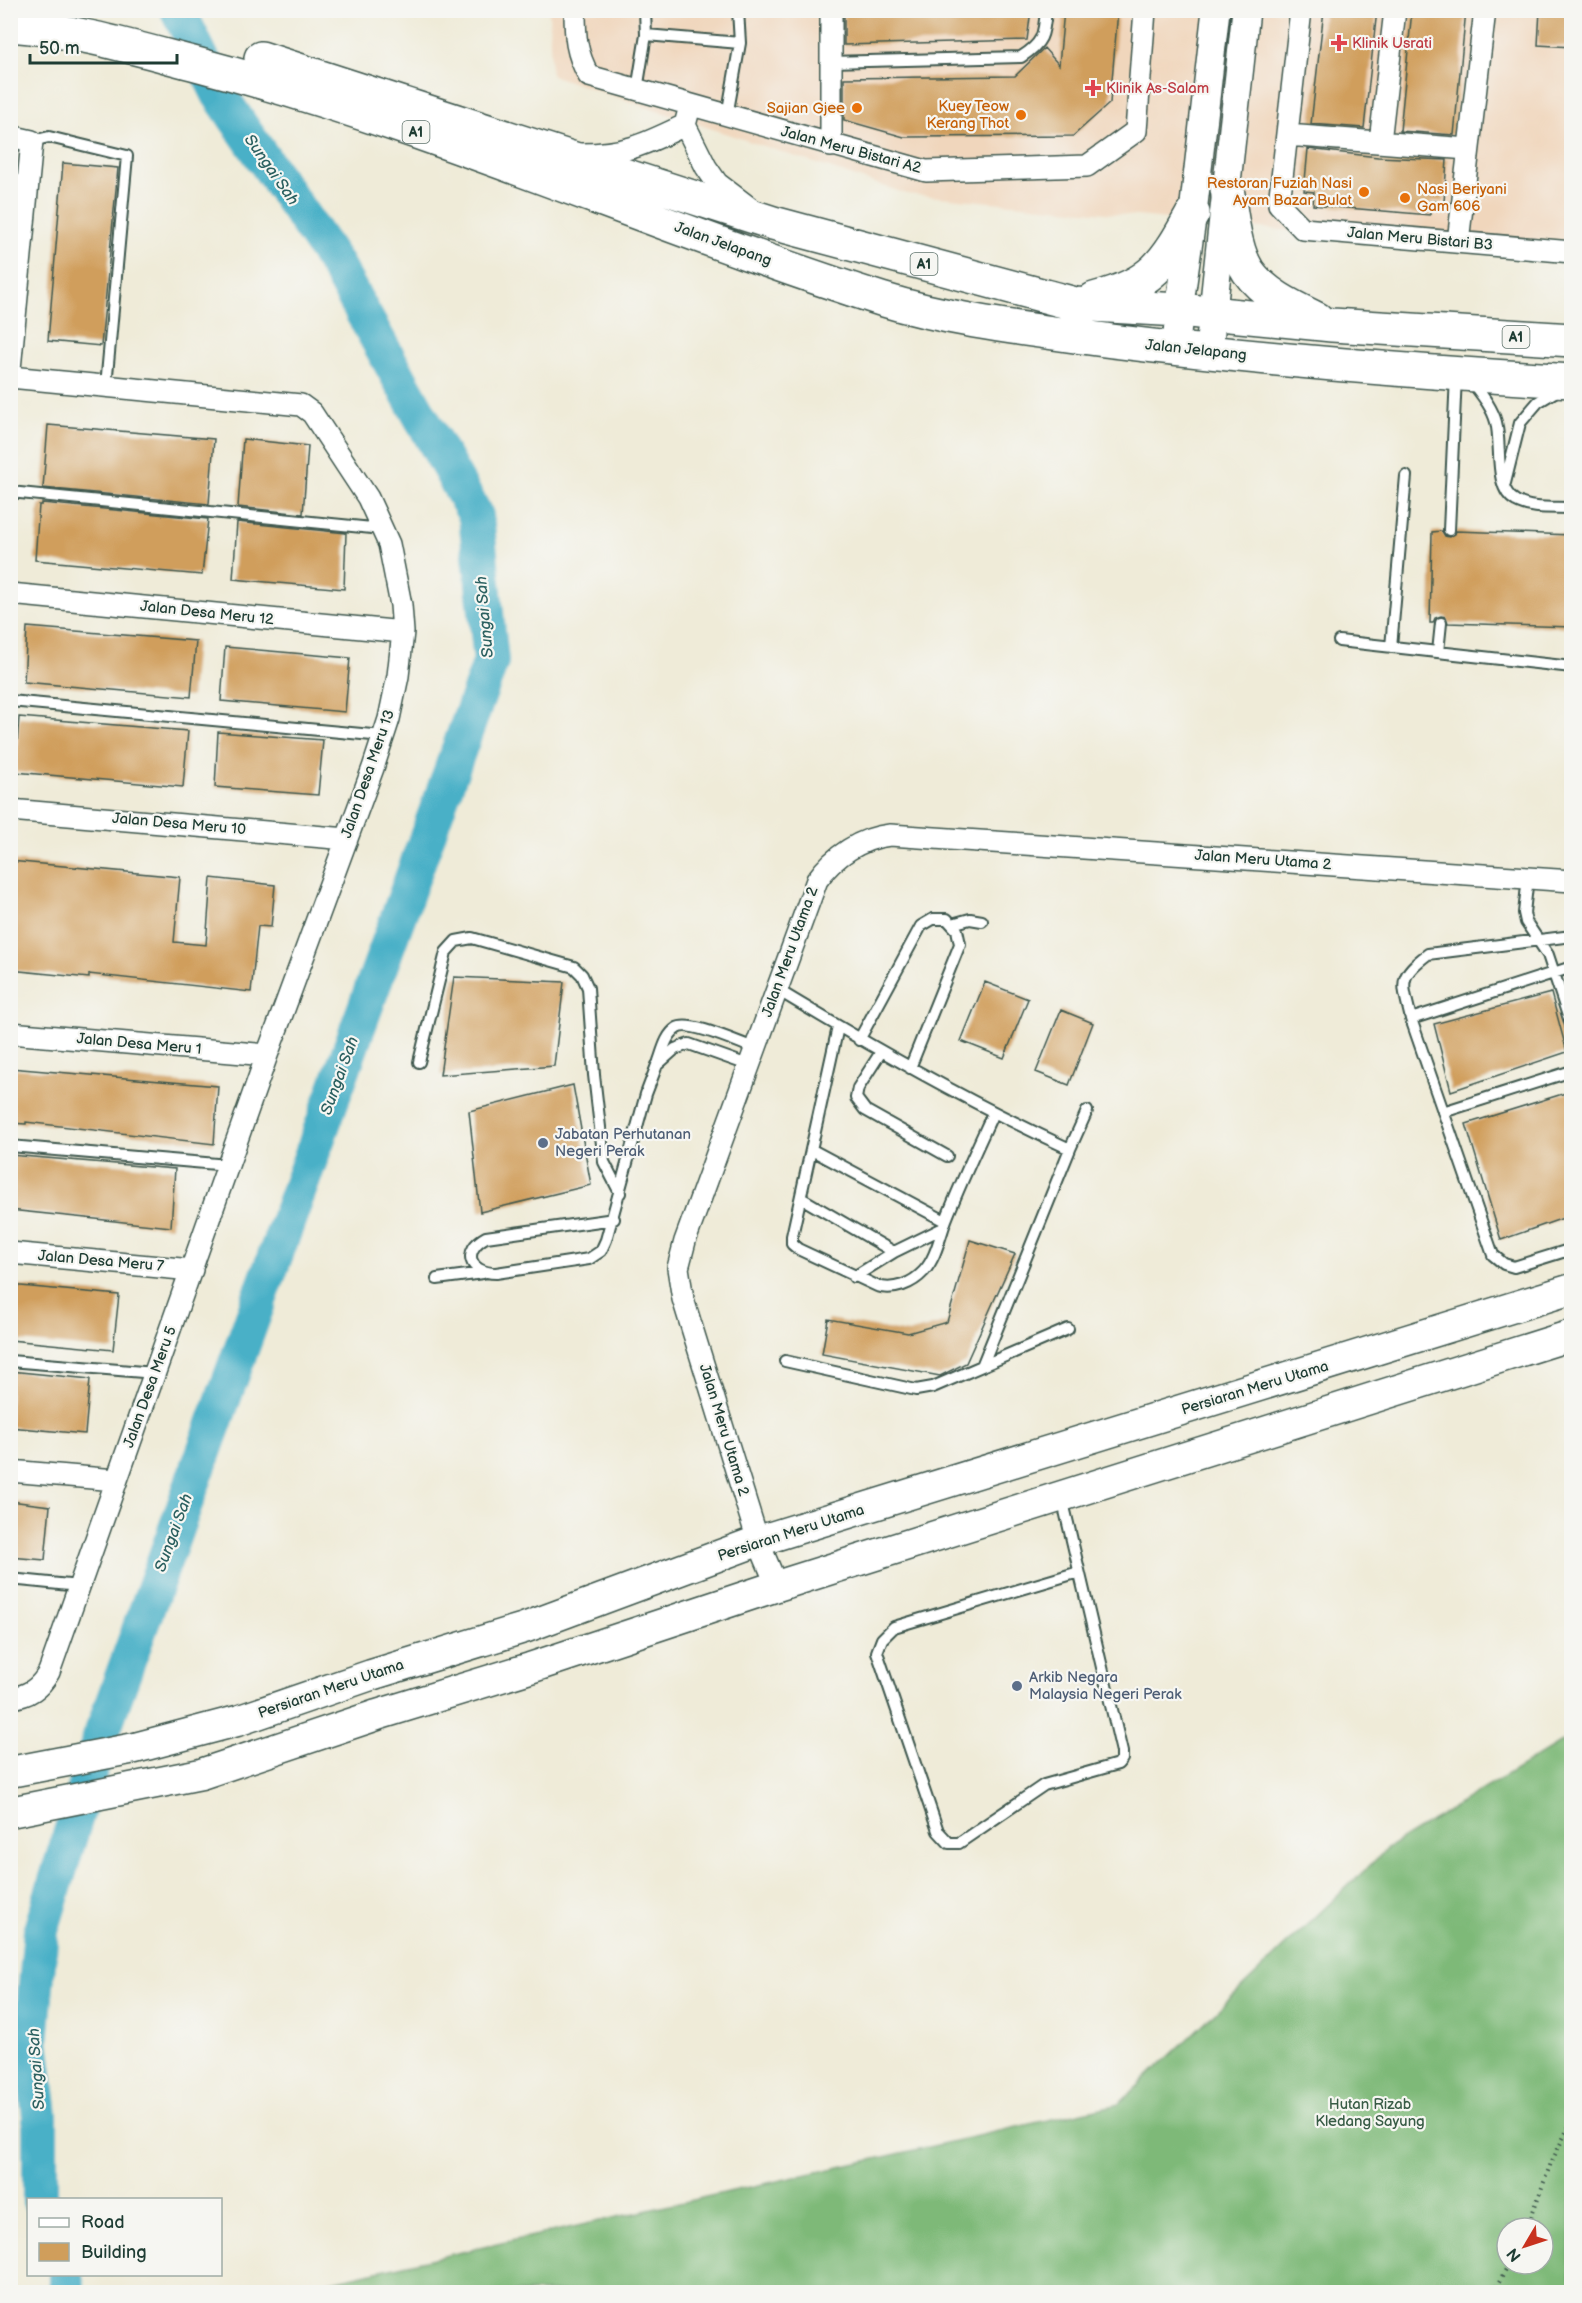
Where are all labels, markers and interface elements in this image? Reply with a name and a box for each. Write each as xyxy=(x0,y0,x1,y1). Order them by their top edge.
scale bar xyxy=(30,27,177,65)
marker: Klinik Usrati xyxy=(1330,34,1348,52)
place label: Klinik Usrati xyxy=(1352,34,1432,53)
text: 50 m xyxy=(39,38,80,59)
marker: Klinik As-Salam xyxy=(1084,79,1102,97)
place label: Klinik As-Salam xyxy=(1106,79,1209,98)
place label: Kuey Teow Kerang Thot xyxy=(926,97,1009,133)
place label: Sajian Gjee xyxy=(767,99,845,118)
marker: Sajian Gjee xyxy=(850,101,864,115)
marker: Kuey Teow Kerang Thot xyxy=(1014,108,1028,122)
road number: A1 xyxy=(402,121,430,143)
street label: Jalan Meru Bistari A2 xyxy=(779,122,924,178)
water label: Sungai Sah xyxy=(240,131,302,209)
place label: Restoran Fuziah Nasi Ayam Bazar Bulat xyxy=(1207,174,1352,210)
place label: Nasi Beriyani Gam 606 xyxy=(1417,180,1507,216)
marker: Restoran Fuziah Nasi Ayam Bazar Bulat xyxy=(1357,185,1371,199)
marker: Nasi Beriyani Gam 606 xyxy=(1398,191,1412,205)
street label: Jalan Jelapang xyxy=(672,218,774,270)
street label: Jalan Meru Bistari B3 xyxy=(1346,223,1494,255)
road number: A1 xyxy=(910,253,938,275)
road number: A1 xyxy=(1502,326,1530,348)
street label: Jalan Jelapang xyxy=(1144,335,1248,365)
water label: Sungai Sah xyxy=(472,575,498,659)
street label: Jalan Desa Meru 12 xyxy=(139,597,275,629)
street label: Jalan Desa Meru 13 xyxy=(337,707,399,841)
street label: Jalan Desa Meru 10 xyxy=(111,809,247,839)
street label: Jalan Meru Utama 2 xyxy=(1194,846,1332,874)
street label: Jalan Meru Utama 2 xyxy=(758,884,822,1020)
street label: Jalan Desa Meru 1 xyxy=(76,1029,202,1059)
water label: Sungai Sah xyxy=(317,1034,363,1118)
place label: Jabatan Perhutanan Negeri Perak xyxy=(555,1125,691,1161)
marker: Jabatan Perhutanan Negeri Perak xyxy=(536,1136,550,1150)
street label: Jalan Desa Meru 7 xyxy=(37,1246,165,1276)
street label: Jalan Desa Meru 5 xyxy=(119,1324,181,1450)
street label: Persiaran Meru Utama xyxy=(1179,1357,1331,1419)
street label: Jalan Meru Utama 2 xyxy=(695,1362,753,1499)
water label: Sungai Sah xyxy=(151,1491,197,1575)
street label: Persiaran Meru Utama xyxy=(715,1500,867,1566)
street label: Persiaran Meru Utama xyxy=(256,1655,406,1723)
place label: Arkib Negara Malaysia Negeri Perak xyxy=(1029,1668,1182,1704)
marker: Arkib Negara Malaysia Negeri Perak xyxy=(1010,1679,1024,1693)
water label: Sungai Sah xyxy=(25,2027,49,2111)
park label: Hutan Rizab Kledang Sayung xyxy=(1315,2095,1425,2131)
legend xyxy=(27,2198,222,2276)
text: Road xyxy=(81,2212,125,2233)
north arrow xyxy=(1495,2216,1555,2276)
text: Building xyxy=(81,2242,147,2263)
text: N xyxy=(1503,2244,1526,2265)

